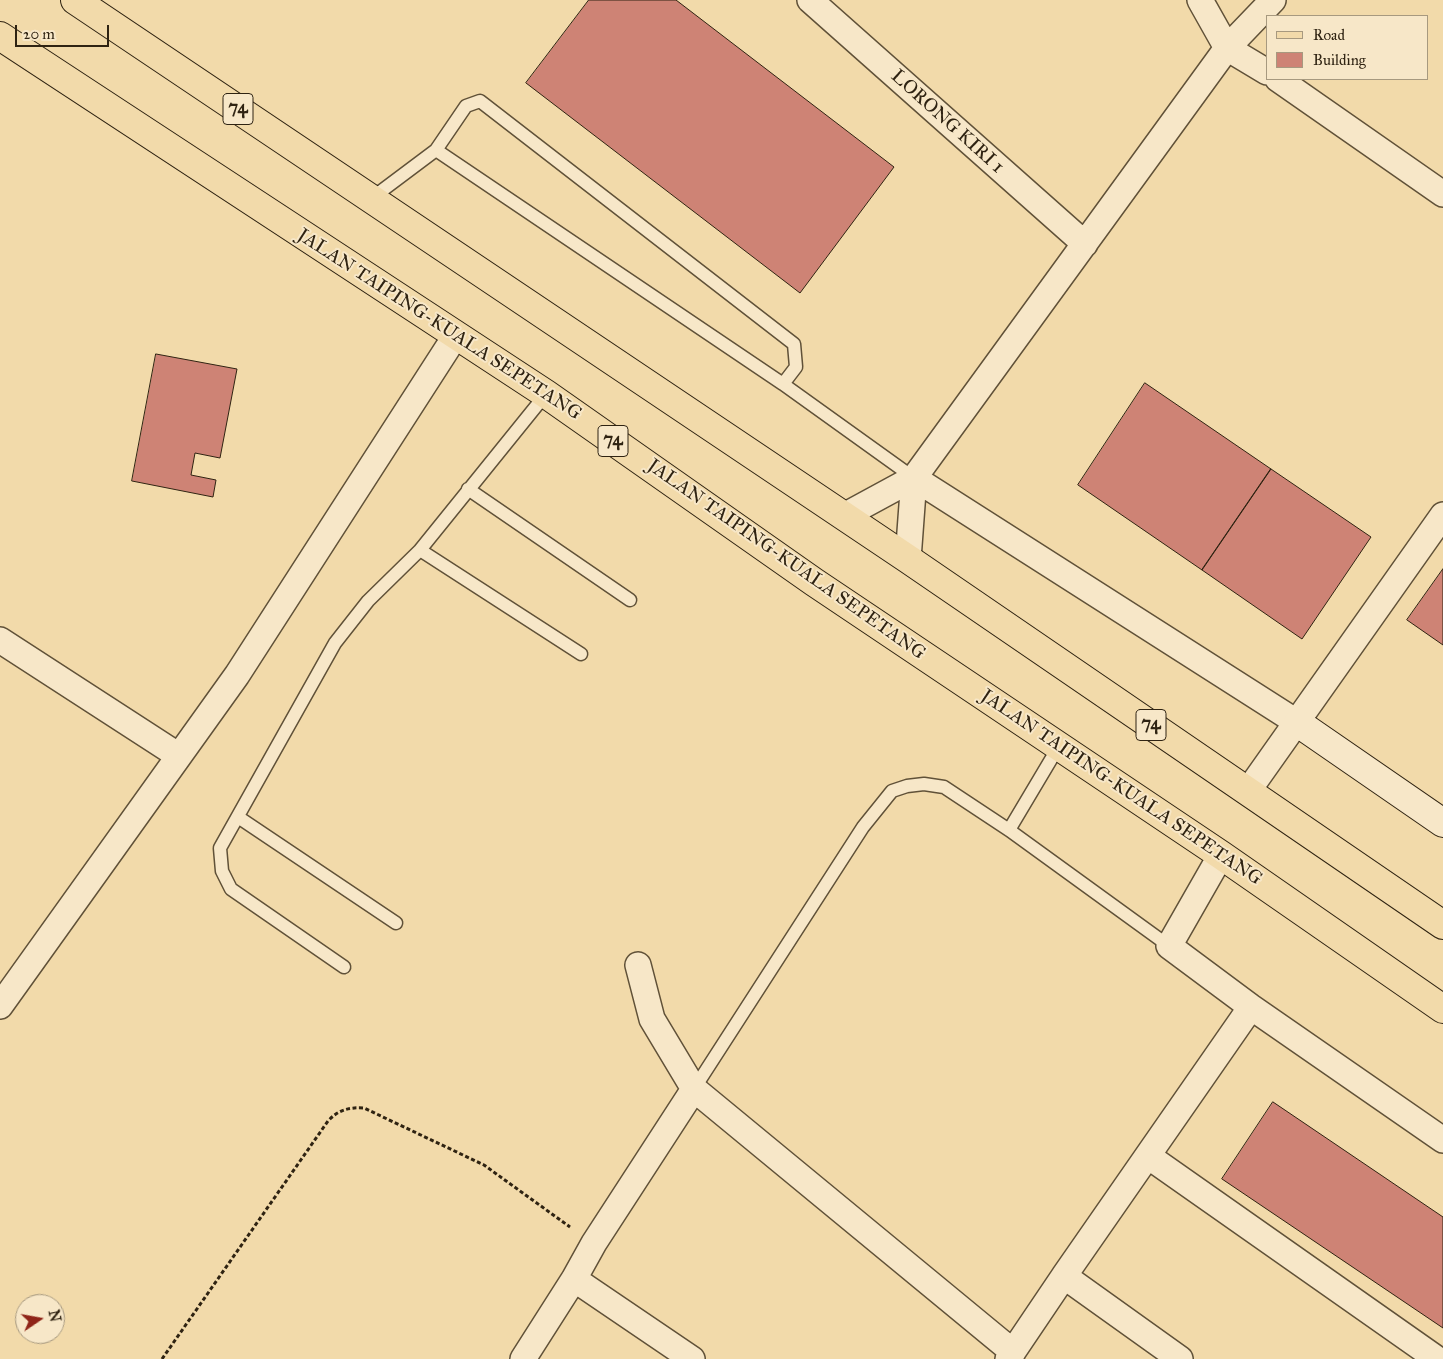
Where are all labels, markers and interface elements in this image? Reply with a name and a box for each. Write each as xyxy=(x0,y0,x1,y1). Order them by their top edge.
scale bar xyxy=(18,15,111,47)
legend xyxy=(1266,15,1428,80)
text: 20 m xyxy=(23,25,55,43)
text: Road xyxy=(1313,26,1345,44)
text: Building xyxy=(1313,51,1366,69)
street label: LORONG KIRI 1 xyxy=(886,65,1008,179)
road number: 74 xyxy=(223,94,253,125)
street label: JALAN TAIPING-KUALA SEPETANG xyxy=(293,224,585,426)
road number: 74 xyxy=(598,426,628,456)
street label: JALAN TAIPING-KUALA SEPETANG xyxy=(643,455,929,665)
street label: JALAN TAIPING-KUALA SEPETANG xyxy=(976,685,1266,891)
road number: 74 xyxy=(1136,710,1166,740)
north arrow xyxy=(15,1294,65,1344)
text: N xyxy=(45,1308,64,1324)

